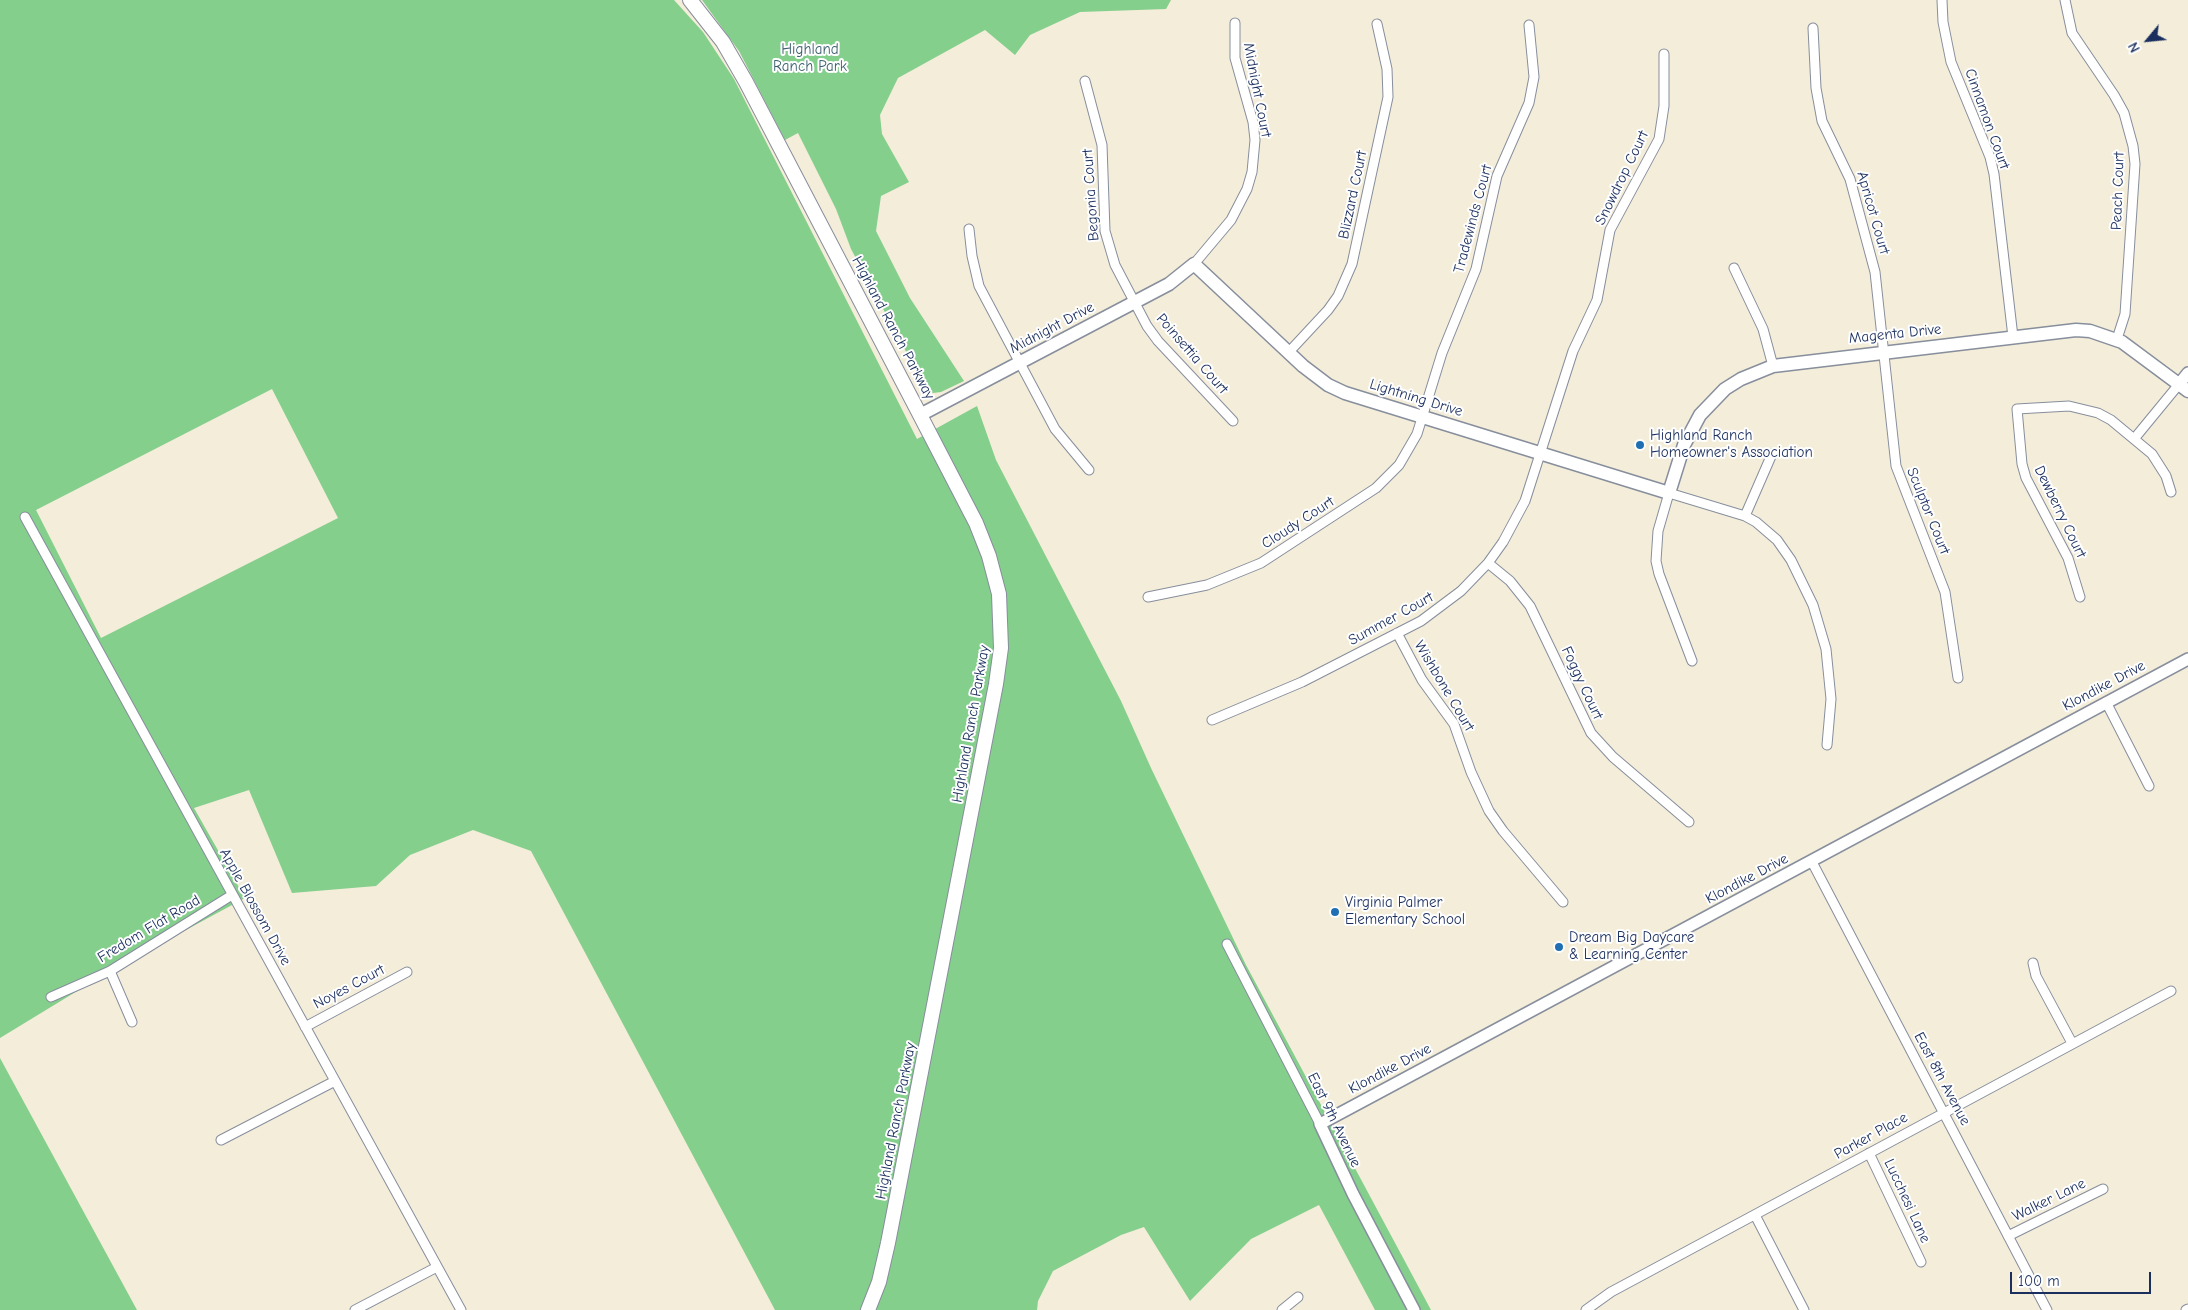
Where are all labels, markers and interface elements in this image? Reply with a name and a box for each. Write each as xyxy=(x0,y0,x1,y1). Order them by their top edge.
north arrow xyxy=(2123,15,2173,65)
text: N xyxy=(2125,39,2144,55)
park label: Highland Ranch Park xyxy=(773,41,847,76)
street label: Midnight Court xyxy=(1239,41,1275,139)
street label: Cinnamon Court xyxy=(1960,66,2014,172)
street label: Snowdrop Court xyxy=(1591,128,1653,228)
street label: Begonia Court xyxy=(1079,148,1103,242)
street label: Blizzard Court xyxy=(1335,149,1371,241)
street label: Peach Court xyxy=(2108,152,2128,230)
street label: Tradewinds Court xyxy=(1450,163,1496,275)
street label: Apricot Court xyxy=(1853,169,1893,257)
street label: Highland Ranch Parkway xyxy=(848,253,938,403)
street label: Midnight Drive xyxy=(1007,298,1097,358)
street label: Poinsettia Court xyxy=(1152,310,1232,398)
street label: Magenta Drive xyxy=(1848,320,1942,348)
street label: Lightning Drive xyxy=(1367,375,1465,421)
place label: Highland Ranch Homeowner's Association xyxy=(1650,427,1813,462)
marker: Highland Ranch Homeowner's Association xyxy=(1634,439,1646,451)
street label: Dewberry Court xyxy=(2030,463,2090,561)
street label: Sculptor Court xyxy=(1902,465,1954,557)
street label: Cloudy Court xyxy=(1258,493,1338,553)
street label: Summer Court xyxy=(1345,588,1437,650)
street label: Wishbone Court xyxy=(1410,637,1478,735)
street label: Highland Ranch Parkway xyxy=(948,644,994,804)
street label: Foggy Court xyxy=(1557,644,1607,722)
street label: Klondike Drive xyxy=(2060,657,2148,715)
street label: Apple Blossom Drive xyxy=(215,845,295,969)
street label: Klondike Drive xyxy=(1703,850,1791,908)
street label: Fredom Flat Road xyxy=(94,891,204,967)
place label: Virginia Palmer Elementary School xyxy=(1345,894,1465,929)
marker: Virginia Palmer Elementary School xyxy=(1329,906,1341,918)
place label: Dream Big Daycare & Learning Center xyxy=(1569,929,1694,964)
marker: Dream Big Daycare & Learning Center xyxy=(1553,941,1565,953)
street label: Noyes Court xyxy=(310,961,388,1013)
street label: East 8th Avenue xyxy=(1910,1029,1974,1129)
street label: Klondike Drive xyxy=(1346,1040,1434,1098)
street label: Highland Ranch Parkway xyxy=(872,1041,920,1201)
street label: East 9th Avenue xyxy=(1303,1070,1365,1170)
street label: Parker Place xyxy=(1831,1108,1911,1164)
street label: Lucchesi Lane xyxy=(1880,1156,1934,1246)
street label: Walker Lane xyxy=(2009,1175,2089,1225)
scale bar xyxy=(2013,1262,2154,1294)
text: 100 m xyxy=(2018,1272,2060,1290)

